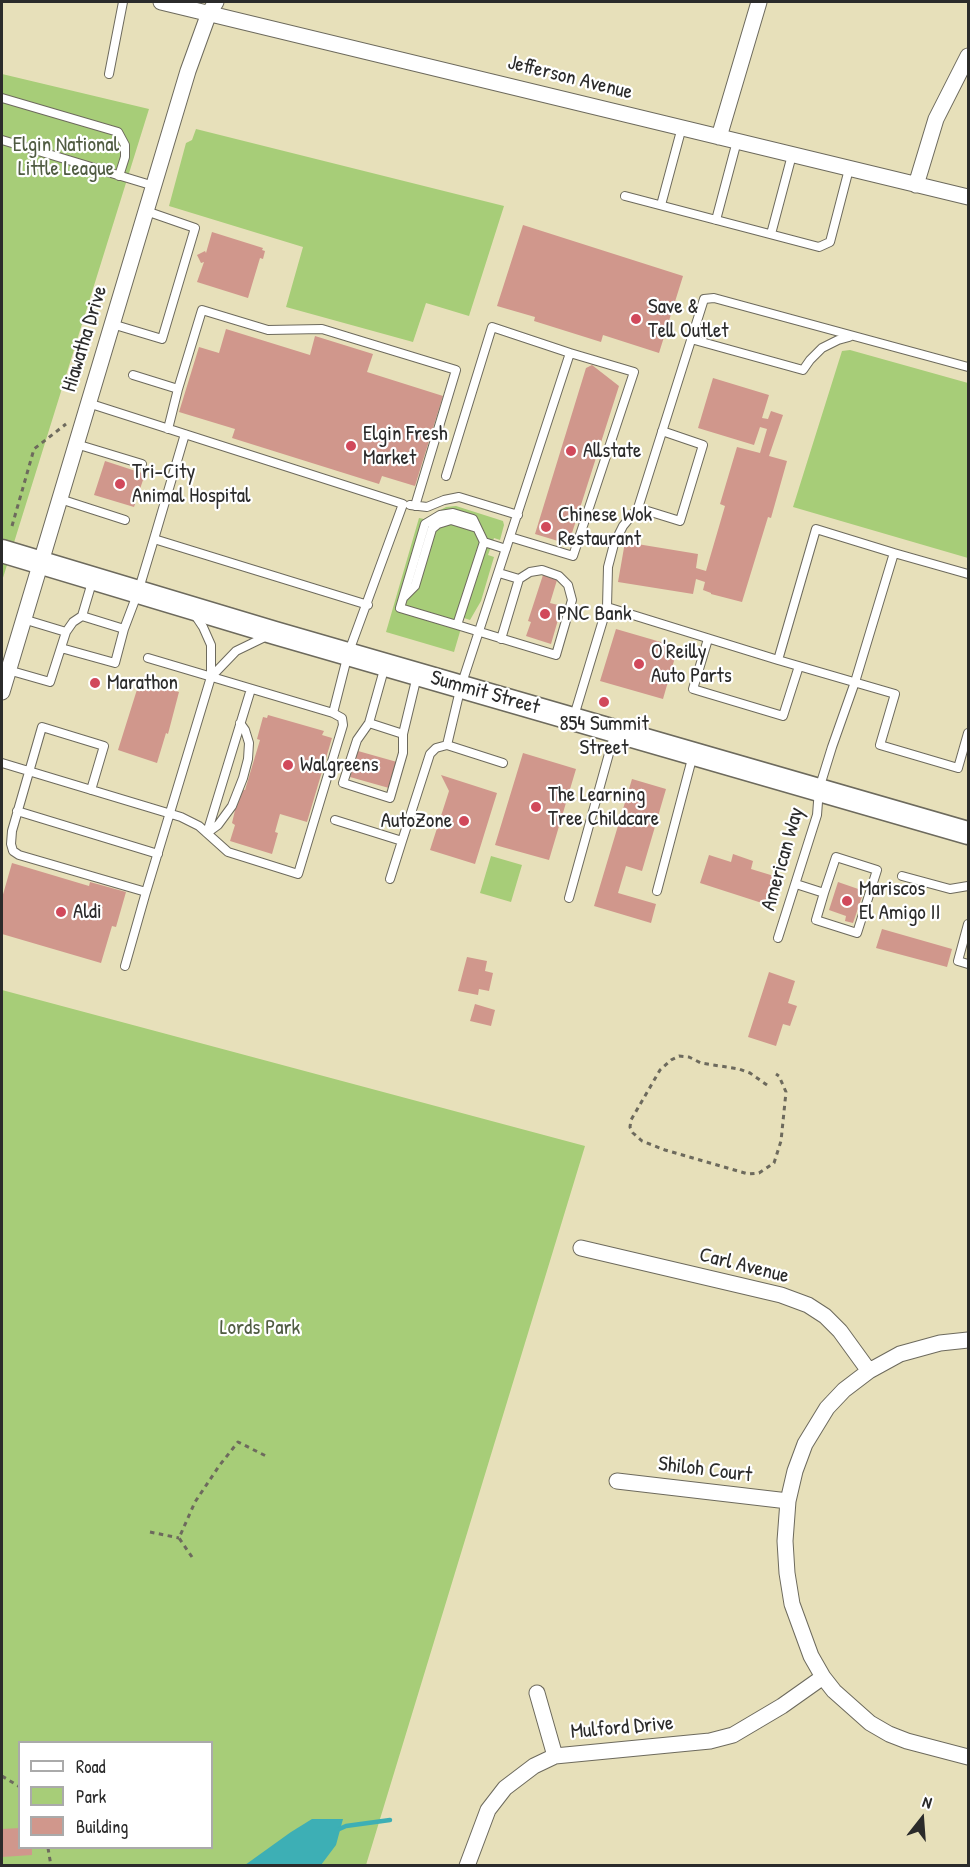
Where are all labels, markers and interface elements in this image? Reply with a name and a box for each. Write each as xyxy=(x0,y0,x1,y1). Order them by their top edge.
street label: Jefferson Avenue xyxy=(505,50,635,106)
park label: Elgin National Little League xyxy=(13,132,119,182)
street label: Hiawatha Drive xyxy=(57,283,113,395)
place label: Save & Tell Outlet xyxy=(648,294,729,344)
marker: Save & Tell Outlet xyxy=(629,312,643,326)
place label: Elgin Fresh Market xyxy=(363,421,447,471)
place label: Allstate xyxy=(583,438,641,464)
marker: Elgin Fresh Market xyxy=(344,439,358,453)
marker: Allstate xyxy=(564,444,578,458)
place label: Tri-City Animal Hospital xyxy=(132,459,250,509)
marker: Tri-City Animal Hospital xyxy=(113,477,127,491)
place label: Chinese Wok Restaurant xyxy=(558,502,652,552)
marker: Chinese Wok Restaurant xyxy=(539,520,553,534)
place label: PNC Bank xyxy=(557,601,632,627)
marker: PNC Bank xyxy=(538,607,552,621)
place label: O'Reilly Auto Parts xyxy=(651,639,732,689)
marker: O'Reilly Auto Parts xyxy=(632,657,646,671)
street label: Summit Street xyxy=(428,665,542,721)
place label: Marathon xyxy=(107,670,178,696)
marker: Marathon xyxy=(88,676,102,690)
marker: 854 Summit Street xyxy=(597,695,611,709)
place label: 854 Summit Street xyxy=(559,711,649,761)
place label: Walgreens xyxy=(300,752,378,778)
marker: Walgreens xyxy=(281,758,295,772)
place label: The Learning Tree Childcare xyxy=(548,782,659,832)
marker: The Learning Tree Childcare xyxy=(529,800,543,814)
street label: American Way xyxy=(756,804,810,914)
place label: AutoZone xyxy=(381,808,452,834)
marker: AutoZone xyxy=(457,814,471,828)
place label: Mariscos El Amigo II xyxy=(859,876,940,926)
marker: Mariscos El Amigo II xyxy=(840,894,854,908)
place label: Aldi xyxy=(73,899,102,925)
marker: Aldi xyxy=(54,905,68,919)
street label: Carl Avenue xyxy=(697,1243,791,1289)
park label: Lords Park xyxy=(220,1315,300,1341)
street label: Shiloh Court xyxy=(657,1452,753,1488)
street label: Mulford Drive xyxy=(570,1711,674,1745)
legend xyxy=(18,1741,213,1849)
text: Road xyxy=(76,1754,106,1779)
text: Park xyxy=(76,1784,106,1809)
north arrow xyxy=(892,1789,952,1849)
text: N xyxy=(920,1790,935,1814)
text: Building xyxy=(76,1814,128,1839)

